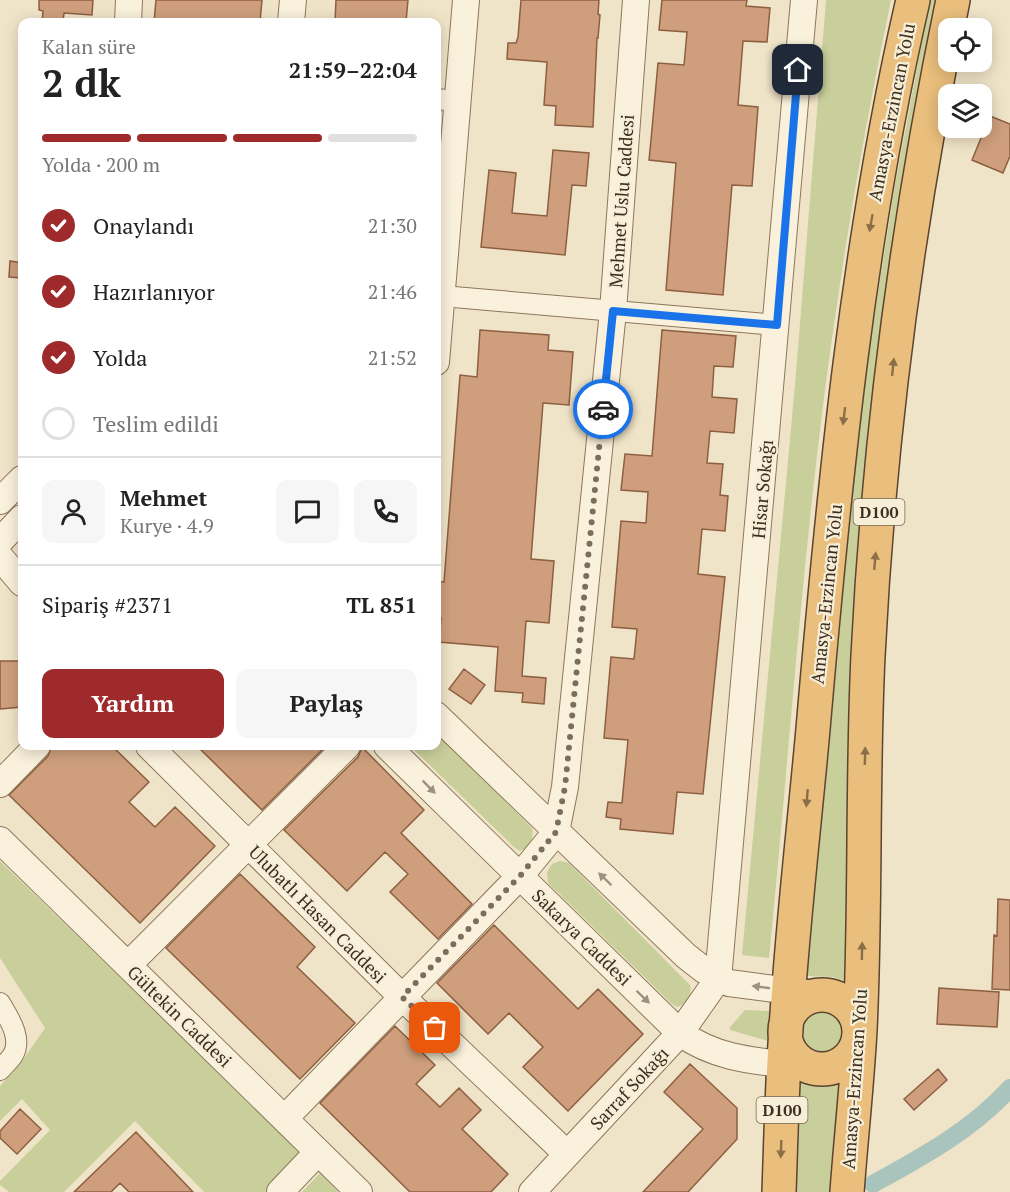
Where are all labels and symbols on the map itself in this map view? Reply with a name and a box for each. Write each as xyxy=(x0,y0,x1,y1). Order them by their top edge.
street label: Amasya-Erzincan Yolu xyxy=(862,21,920,203)
pin xyxy=(772,44,823,95)
street label: Mehmet Uslu Caddesi xyxy=(603,113,639,289)
one-way arrow xyxy=(866,213,875,232)
one-way arrow xyxy=(888,357,898,376)
courier xyxy=(573,379,633,439)
one-way arrow xyxy=(839,406,849,425)
street label: Hisar Sokağı xyxy=(746,438,778,540)
road number: D100 xyxy=(854,499,904,525)
street label: Amasya-Erzincan Yolu xyxy=(805,503,847,685)
one-way arrow xyxy=(870,552,879,571)
one-way arrow xyxy=(860,746,870,765)
one-way arrow xyxy=(421,779,435,793)
one-way arrow xyxy=(802,788,812,807)
street label: Ulubatlı Hasan Caddesi xyxy=(244,840,392,988)
one-way arrow xyxy=(599,872,613,886)
street label: Sakarya Caddesi xyxy=(527,883,637,991)
one-way arrow xyxy=(857,941,866,960)
street label: Gültekin Caddesi xyxy=(123,960,237,1072)
one-way arrow xyxy=(751,983,770,992)
street label: Amasya-Erzincan Yolu xyxy=(836,988,872,1170)
one-way arrow xyxy=(635,989,649,1003)
pin xyxy=(409,1002,460,1053)
street label: Sarraf Sokağı xyxy=(584,1041,674,1135)
road number: D100 xyxy=(756,1097,808,1123)
one-way arrow xyxy=(776,1139,785,1158)

